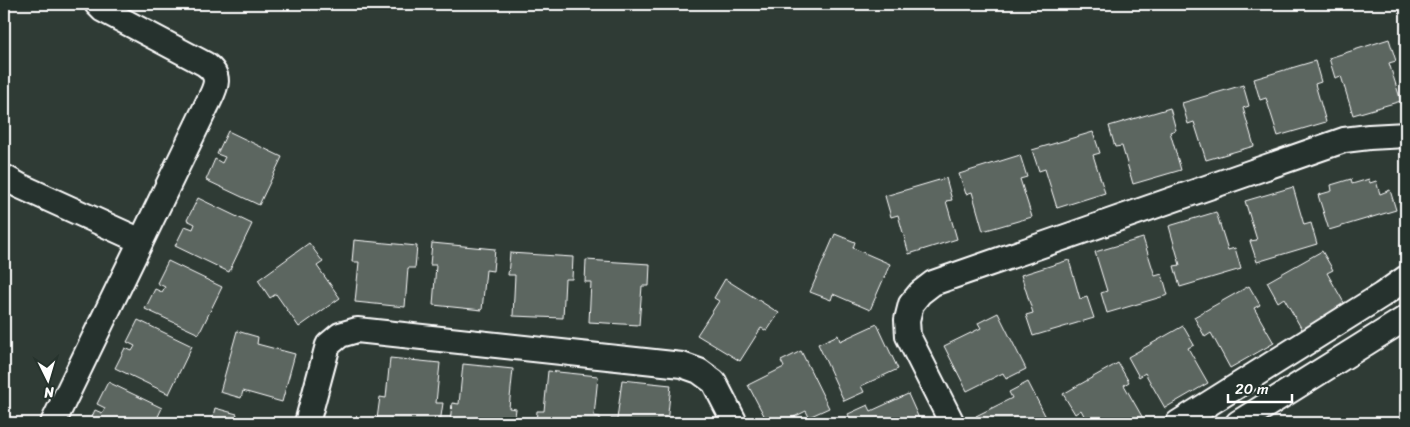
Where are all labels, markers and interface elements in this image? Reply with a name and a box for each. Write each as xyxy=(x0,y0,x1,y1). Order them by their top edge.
north arrow xyxy=(22,354,72,404)
scale bar xyxy=(1228,372,1291,404)
text: 20 m xyxy=(1235,376,1269,402)
text: N xyxy=(43,379,56,405)

